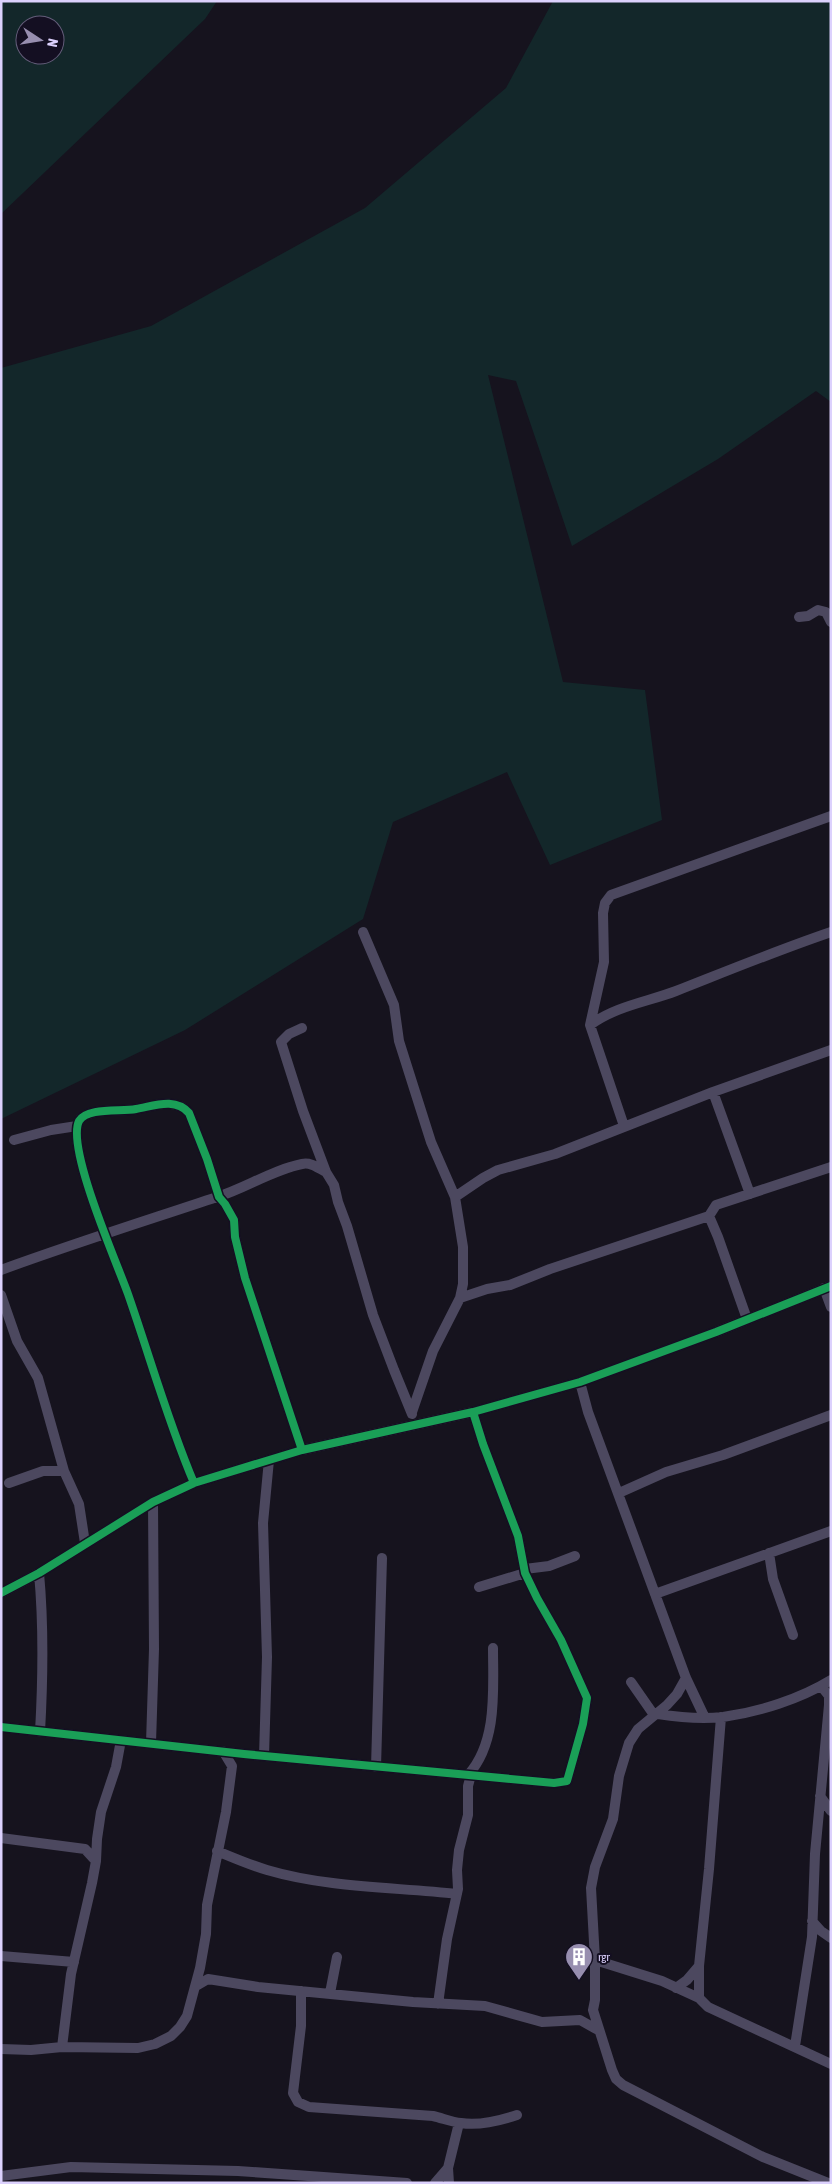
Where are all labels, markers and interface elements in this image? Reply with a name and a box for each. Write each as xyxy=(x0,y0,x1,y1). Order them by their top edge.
north arrow xyxy=(15,15,65,65)
text: N xyxy=(44,37,61,48)
building icon: rgr xyxy=(564,1942,594,1981)
place label: rgr xyxy=(598,1950,610,1964)

